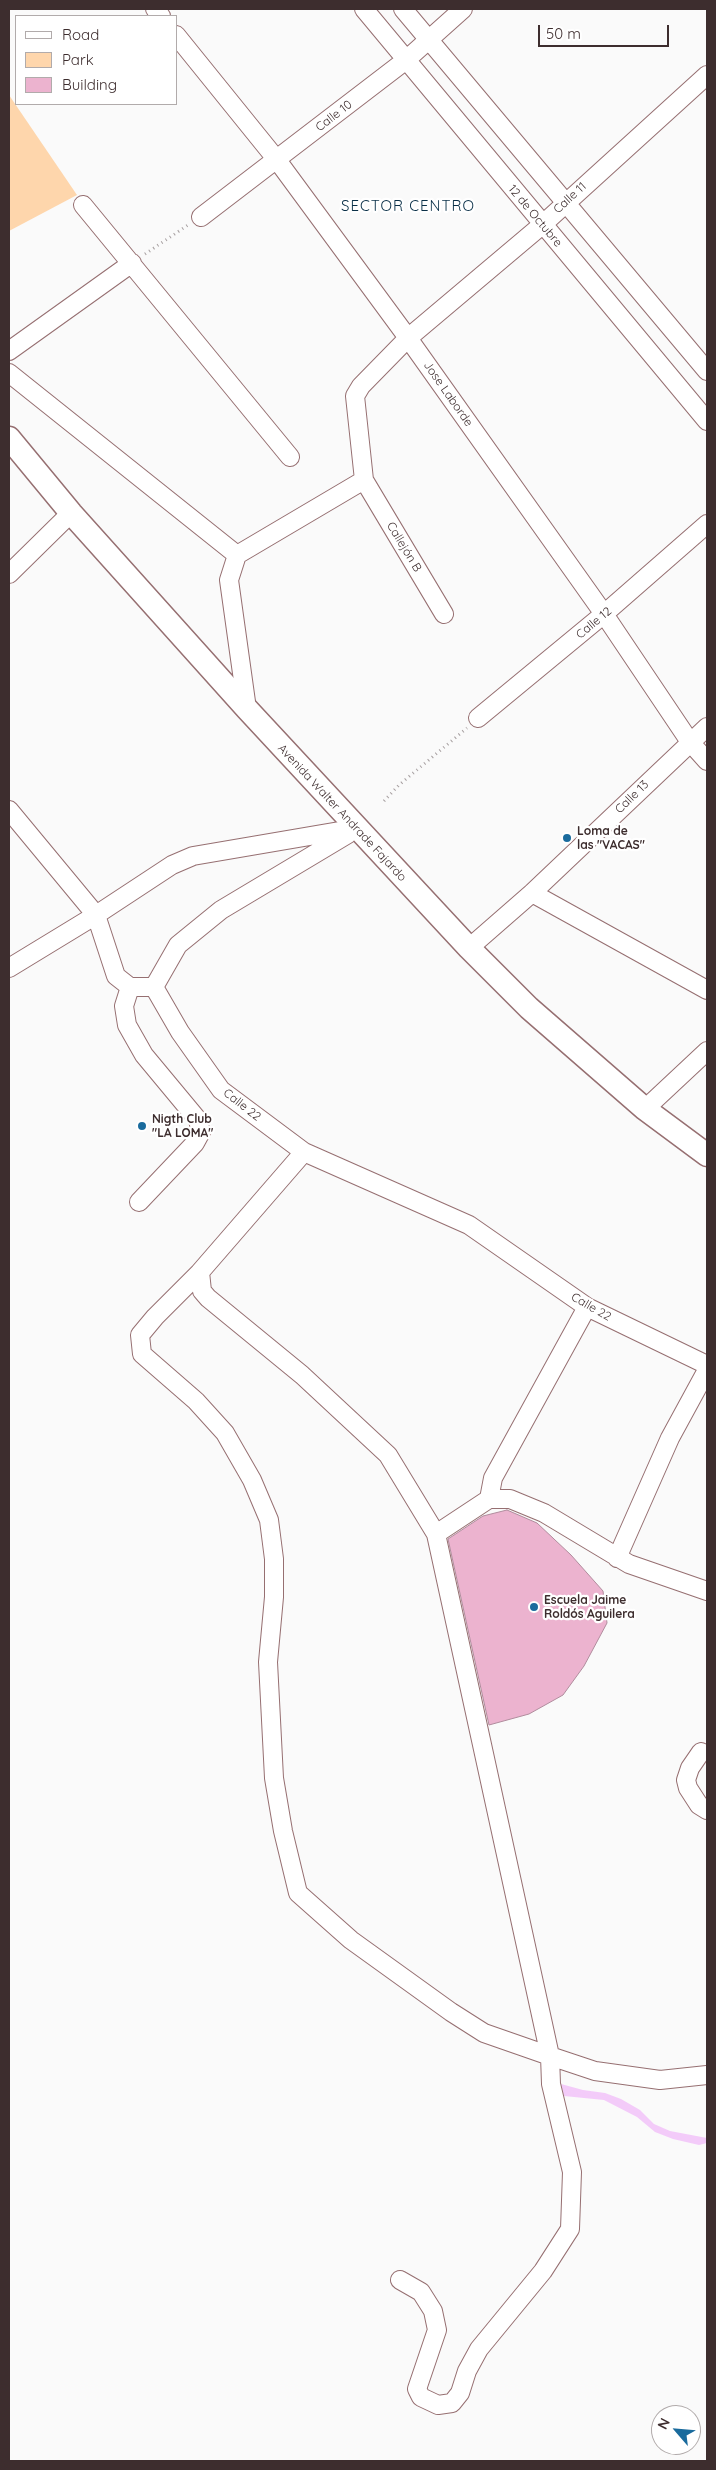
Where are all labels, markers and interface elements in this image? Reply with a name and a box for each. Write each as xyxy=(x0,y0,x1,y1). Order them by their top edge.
legend xyxy=(15,15,178,105)
scale bar xyxy=(541,15,672,47)
text: 50 m xyxy=(546,24,581,43)
text: Road xyxy=(62,25,99,44)
text: Park xyxy=(62,50,94,69)
text: Building xyxy=(62,75,117,94)
street label: Calle 10 xyxy=(313,97,355,135)
street label: Calle 11 xyxy=(551,179,589,217)
street label: 12 de Octubre xyxy=(505,182,565,250)
district label: SECTOR CENTRO xyxy=(339,197,477,215)
street label: Jose Laborde xyxy=(420,359,476,429)
street label: Callejón B xyxy=(383,519,425,575)
street label: Calle 12 xyxy=(573,604,615,642)
street label: Avenida Walter Andrade Fajardo xyxy=(275,741,409,885)
street label: Calle 13 xyxy=(612,777,652,817)
place label: Loma de las "VACAS" xyxy=(577,824,645,852)
marker: Loma de las "VACAS" xyxy=(561,832,573,844)
street label: Calle 22 xyxy=(220,1086,264,1124)
place label: Nigth Club "LA LOMA" xyxy=(152,1112,213,1140)
marker: Nigth Club "LA LOMA" xyxy=(136,1120,148,1132)
street label: Calle 22 xyxy=(568,1290,614,1324)
place label: Escuela Jaime Roldós Aguilera xyxy=(544,1593,635,1621)
marker: Escuela Jaime Roldós Aguilera xyxy=(528,1601,540,1613)
north arrow xyxy=(651,2405,701,2455)
text: N xyxy=(653,2415,674,2432)

